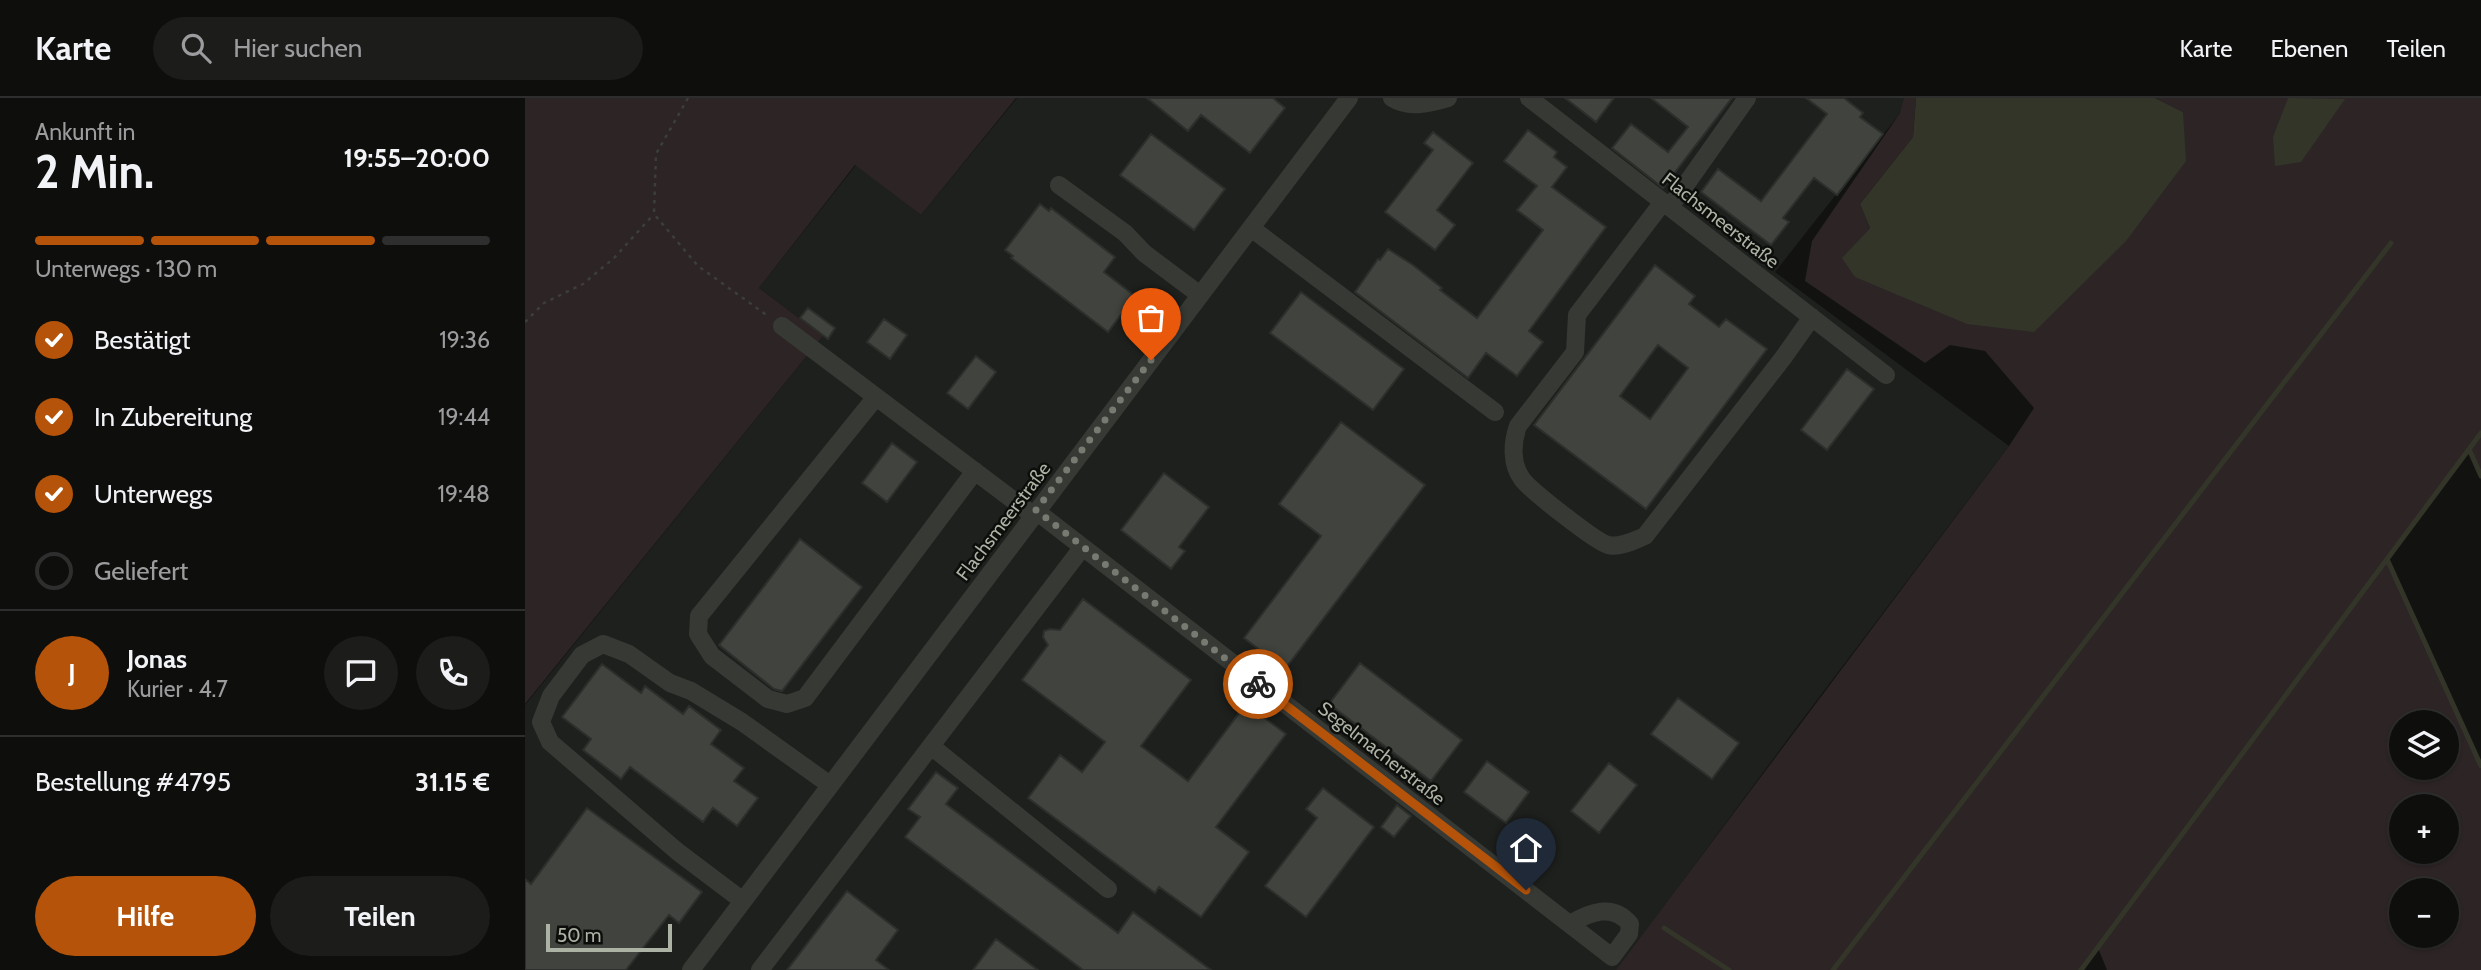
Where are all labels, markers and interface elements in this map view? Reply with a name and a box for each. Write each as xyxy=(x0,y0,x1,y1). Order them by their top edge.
search box xyxy=(153,17,643,80)
text: Karte xyxy=(35,28,111,68)
icon: search xyxy=(177,29,215,67)
text: Hier suchen xyxy=(233,32,362,64)
text: Karte xyxy=(2179,34,2232,63)
text: Ebenen xyxy=(2270,34,2348,63)
text: Teilen xyxy=(2386,34,2446,63)
text: Ankunft in xyxy=(35,118,135,146)
text: 19:55–20:00 xyxy=(343,142,490,174)
text: 2 Min. xyxy=(35,144,154,200)
street label: Flachsmeerstraße xyxy=(1658,168,1784,273)
text: Unterwegs · 130 m xyxy=(35,255,217,283)
pin xyxy=(1121,288,1181,360)
icon: bag xyxy=(1132,299,1170,337)
icon: check xyxy=(35,321,73,359)
text: Bestätigt xyxy=(94,324,191,356)
text: 19:36 xyxy=(439,326,490,354)
icon: check xyxy=(35,398,73,436)
text: In Zubereitung xyxy=(94,401,252,433)
text: 19:44 xyxy=(438,403,490,431)
street label: Flachsmeerstraße xyxy=(951,457,1056,585)
icon: check xyxy=(35,475,73,513)
text: Unterwegs xyxy=(94,478,213,510)
text: 19:48 xyxy=(437,480,490,508)
text: Geliefert xyxy=(94,555,188,587)
button: chat xyxy=(324,636,398,710)
button: phone xyxy=(416,636,490,710)
text: Jonas xyxy=(127,643,187,675)
courier xyxy=(1223,649,1293,719)
text: J xyxy=(68,657,76,689)
icon: bike xyxy=(1239,665,1277,703)
text: Kurier · 4.7 xyxy=(127,675,228,703)
street label: Segelmacherstraße xyxy=(1314,697,1450,810)
map controls xyxy=(2389,710,2459,948)
button: layers xyxy=(2389,710,2459,780)
text: Bestellung #4795 xyxy=(35,766,231,798)
text: 31.15 € xyxy=(415,766,490,798)
button: + xyxy=(2389,794,2459,864)
pin xyxy=(1496,818,1556,890)
icon: home xyxy=(1507,829,1545,867)
button: Hilfe xyxy=(35,876,256,956)
button: Teilen xyxy=(270,876,490,956)
button: − xyxy=(2389,878,2459,948)
scale bar xyxy=(546,921,672,953)
text: 50 m xyxy=(557,924,601,947)

